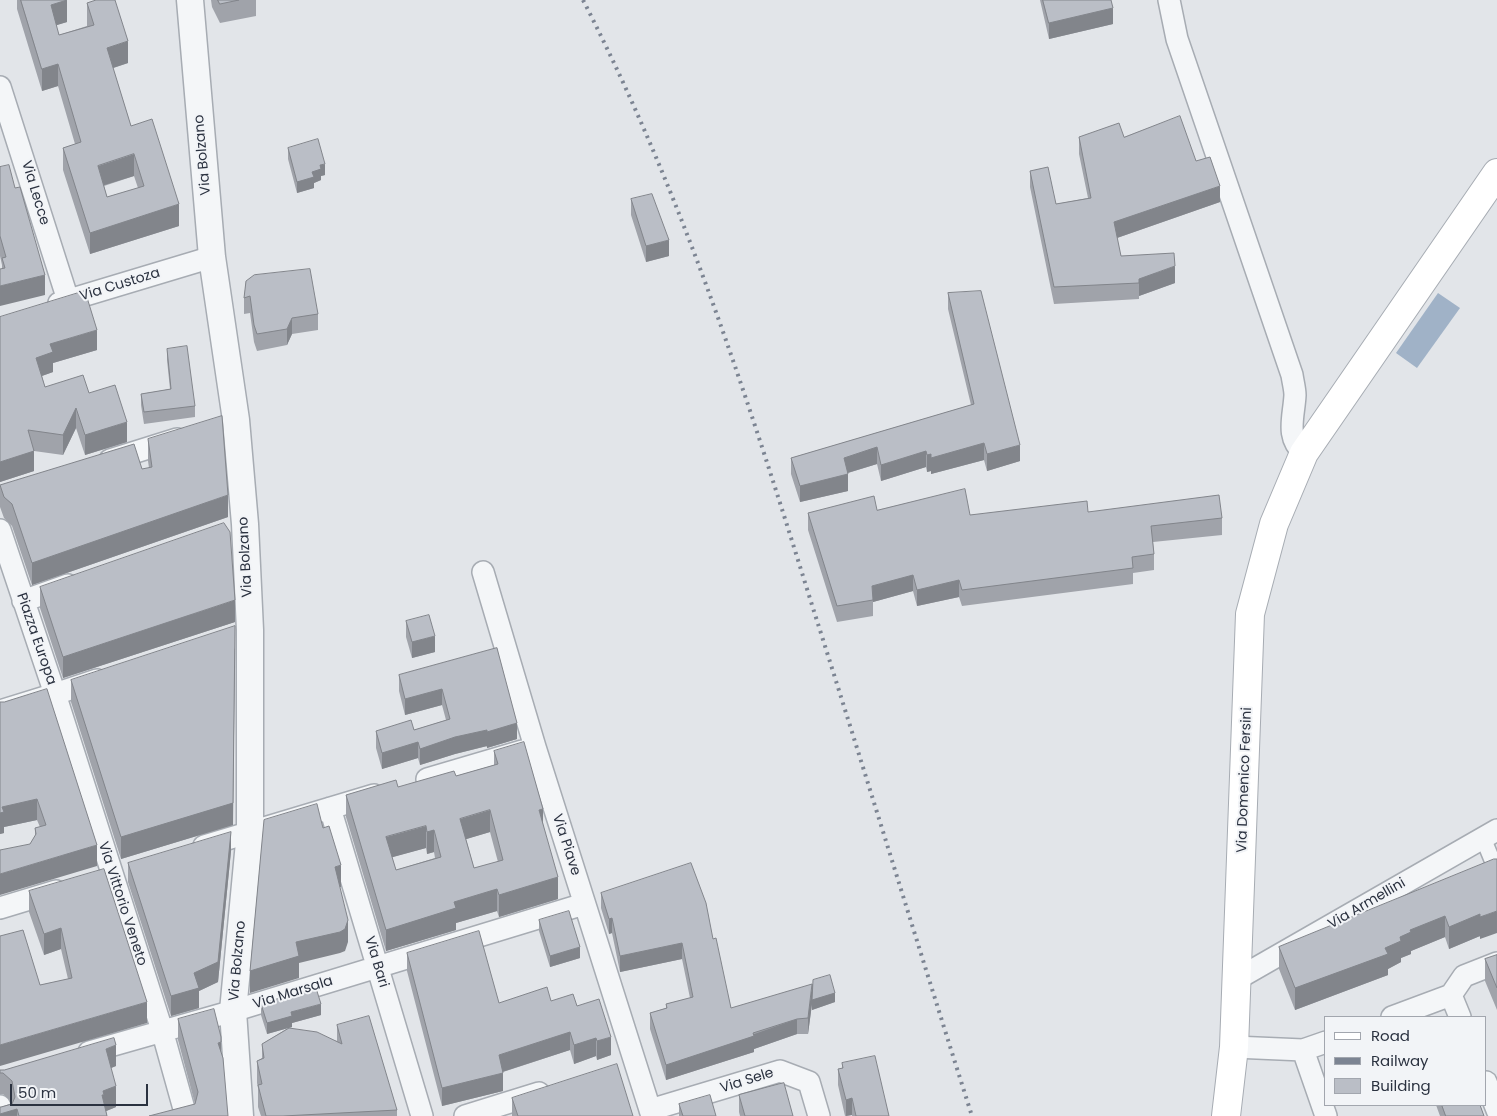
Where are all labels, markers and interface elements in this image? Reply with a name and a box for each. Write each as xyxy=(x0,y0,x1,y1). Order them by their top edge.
street label: Via Bolzano xyxy=(191,114,215,196)
street label: Via Lecce xyxy=(17,159,53,227)
street label: Via Custoza xyxy=(78,265,162,305)
street label: Via Bolzano xyxy=(235,516,257,598)
street label: Piazza Europa xyxy=(12,591,60,687)
street label: Via Domenico Fersini xyxy=(1234,707,1256,853)
street label: Via Piave xyxy=(548,812,584,878)
street label: Via Vittorio Veneto xyxy=(94,840,150,968)
street label: Via Armellini xyxy=(1325,875,1409,933)
street label: Via Bolzano xyxy=(226,920,250,1002)
street label: Via Bari xyxy=(360,934,392,990)
street label: Via Marsala xyxy=(251,973,335,1013)
legend xyxy=(1324,1016,1487,1106)
text: Road xyxy=(1371,1025,1410,1046)
text: Railway xyxy=(1371,1050,1429,1071)
street label: Via Sele xyxy=(718,1065,776,1097)
scale bar xyxy=(12,1074,150,1106)
text: Building xyxy=(1371,1075,1431,1096)
text: 50 m xyxy=(18,1082,56,1103)

